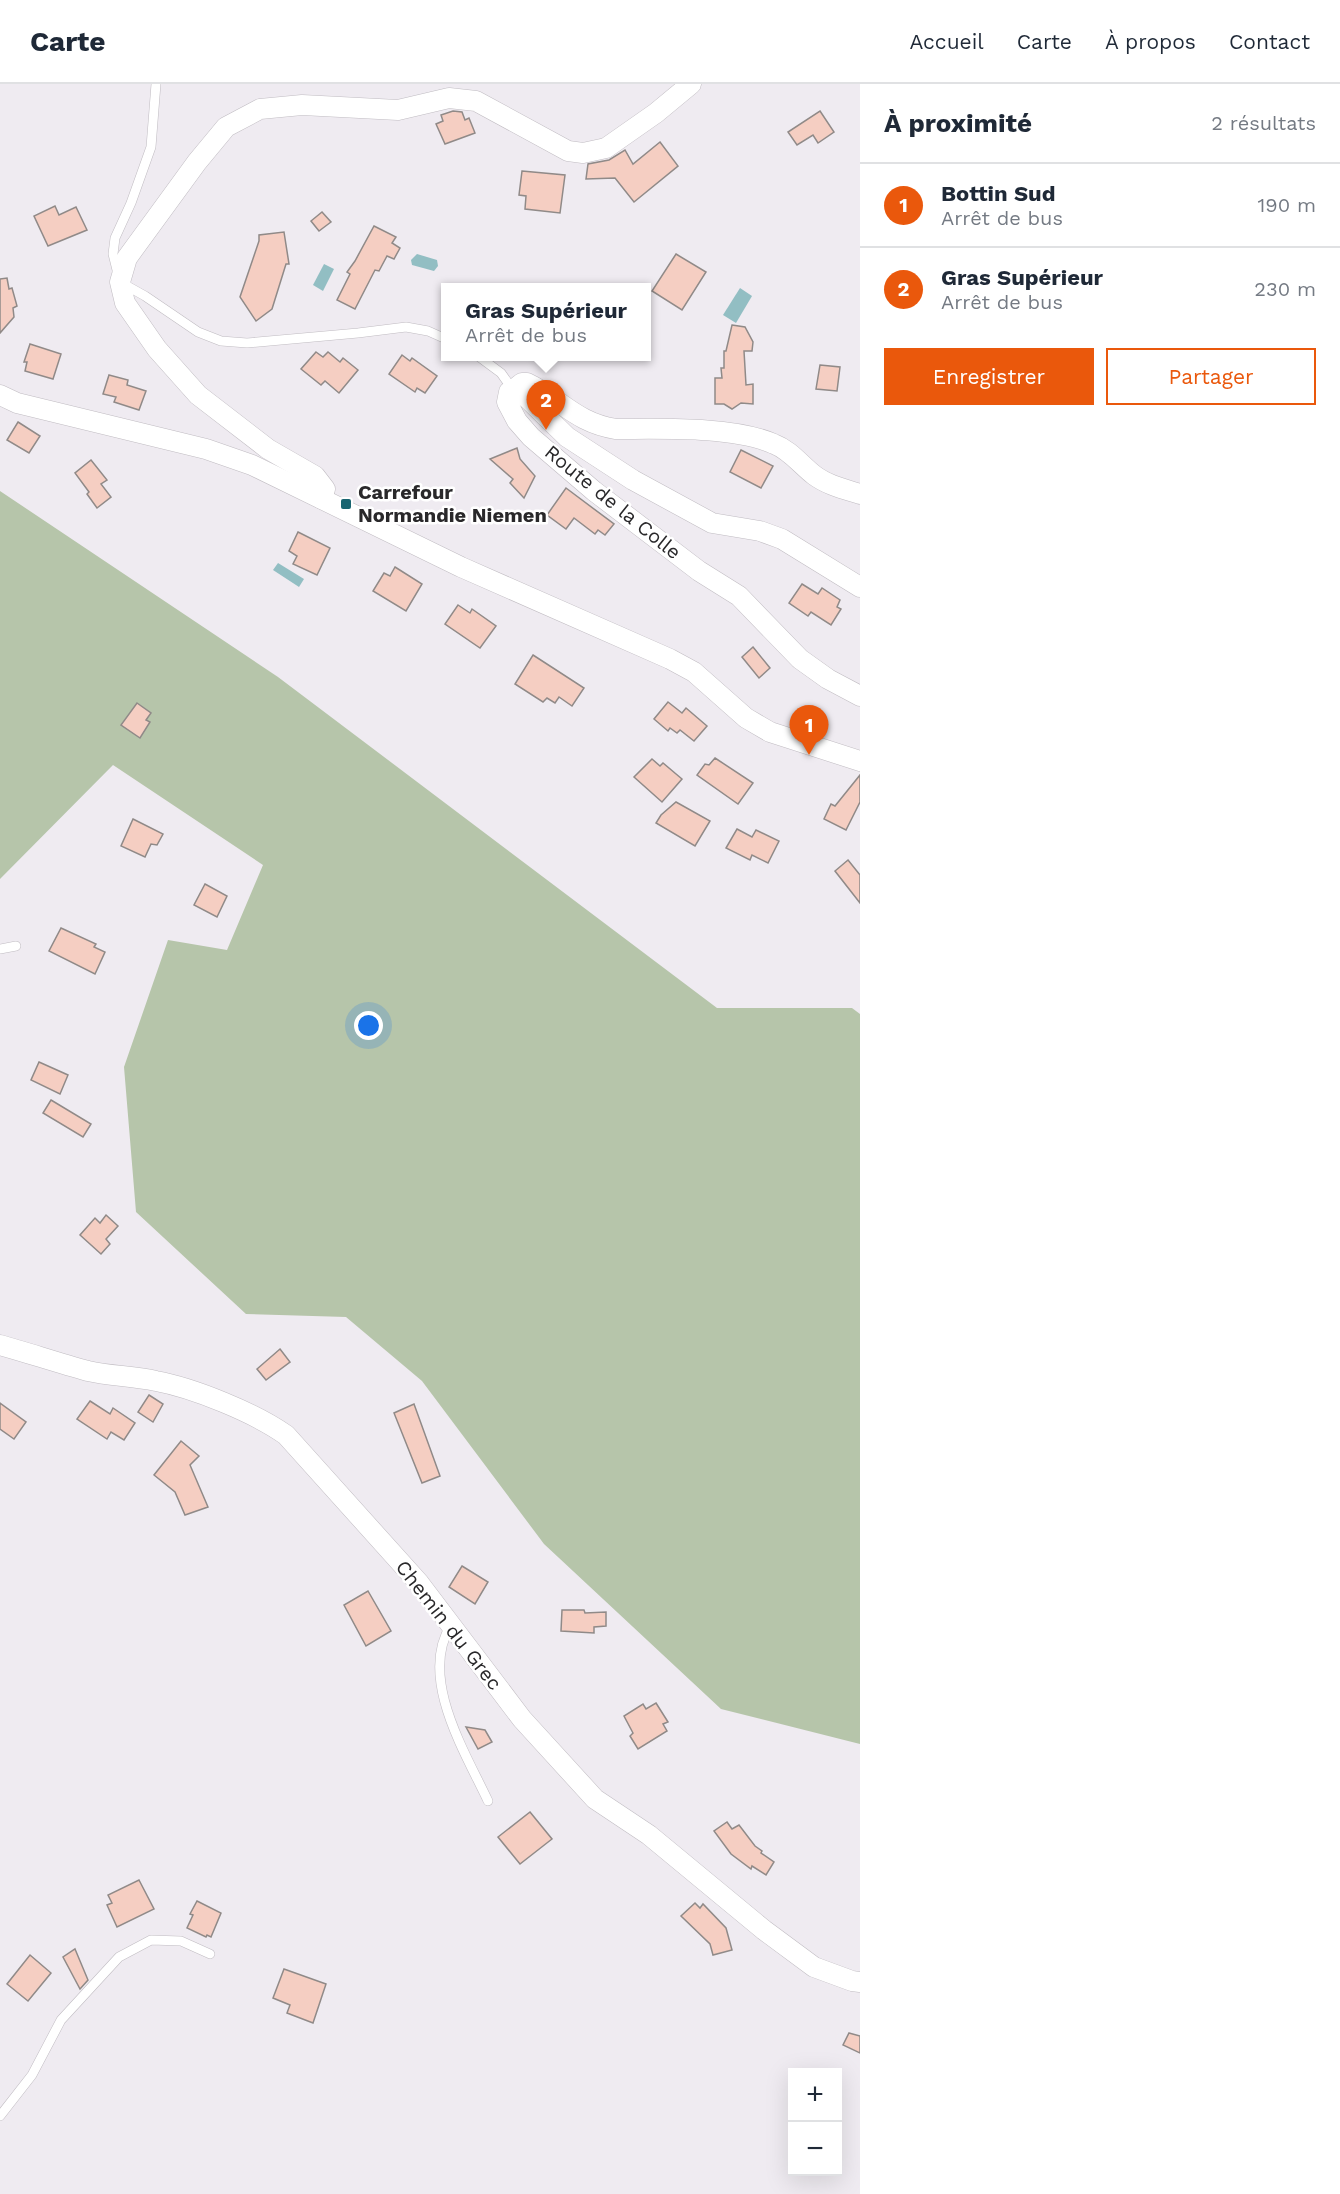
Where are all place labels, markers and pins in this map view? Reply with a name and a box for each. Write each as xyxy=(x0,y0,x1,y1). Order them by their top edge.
pin: 2 xyxy=(526,380,566,430)
place label: Carrefour Normandie Niemen xyxy=(358,480,547,527)
marker: Carrefour Normandie Niemen xyxy=(339,497,353,511)
pin: 1 xyxy=(790,706,828,755)

